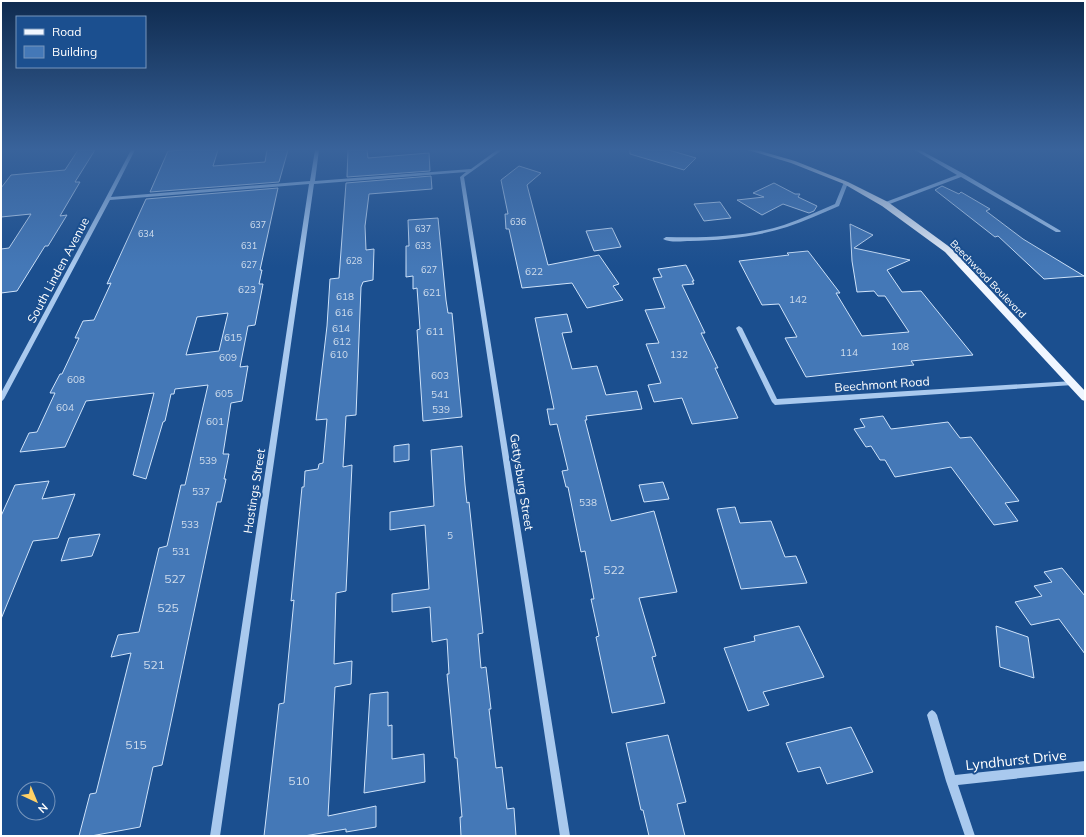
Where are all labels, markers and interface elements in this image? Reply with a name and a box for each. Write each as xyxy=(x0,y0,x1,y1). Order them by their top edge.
legend xyxy=(16,16,146,68)
text: Road xyxy=(52,24,81,39)
text: Building xyxy=(52,44,97,59)
street label: South Linden Avenue xyxy=(24,214,92,326)
house number: 636 xyxy=(510,216,526,227)
house number: 637 xyxy=(250,219,266,230)
house number: 637 xyxy=(415,223,431,234)
house number: 634 xyxy=(138,228,155,239)
street label: Beechwood Boulevard xyxy=(947,237,1029,321)
house number: 631 xyxy=(241,240,257,251)
house number: 633 xyxy=(415,240,431,251)
house number: 628 xyxy=(346,255,362,266)
house number: 627 xyxy=(241,259,257,270)
house number: 627 xyxy=(421,264,437,275)
house number: 622 xyxy=(525,265,543,278)
house number: 623 xyxy=(238,283,256,296)
house number: 621 xyxy=(423,286,441,299)
house number: 618 xyxy=(336,290,354,303)
house number: 142 xyxy=(789,293,807,306)
house number: 616 xyxy=(335,306,353,319)
house number: 614 xyxy=(332,322,350,335)
house number: 611 xyxy=(426,325,444,338)
house number: 615 xyxy=(224,331,242,344)
house number: 612 xyxy=(333,335,351,348)
house number: 108 xyxy=(891,340,909,353)
house number: 114 xyxy=(840,346,858,359)
house number: 610 xyxy=(330,348,348,361)
house number: 132 xyxy=(670,348,688,361)
house number: 609 xyxy=(219,351,237,364)
house number: 603 xyxy=(431,369,449,382)
house number: 608 xyxy=(67,373,85,386)
street label: Beechmont Road xyxy=(834,373,930,395)
house number: 605 xyxy=(215,387,233,400)
house number: 541 xyxy=(431,388,449,401)
house number: 604 xyxy=(56,401,74,414)
house number: 539 xyxy=(432,403,450,416)
house number: 601 xyxy=(206,415,224,428)
street label: Gettysburg Street xyxy=(507,433,537,531)
street label: Hastings Street xyxy=(240,447,268,535)
house number: 539 xyxy=(199,454,217,467)
house number: 537 xyxy=(192,485,210,498)
house number: 538 xyxy=(579,496,597,509)
house number: 533 xyxy=(181,518,199,531)
house number: 5 xyxy=(447,529,453,542)
house number: 531 xyxy=(172,545,190,558)
house number: 522 xyxy=(603,562,625,577)
house number: 527 xyxy=(164,571,186,586)
house number: 525 xyxy=(157,600,179,615)
house number: 521 xyxy=(143,657,165,672)
house number: 515 xyxy=(125,737,147,752)
street label: Lyndhurst Drive xyxy=(965,746,1067,774)
house number: 510 xyxy=(288,773,310,788)
north arrow xyxy=(16,781,56,821)
text: N xyxy=(35,800,51,816)

